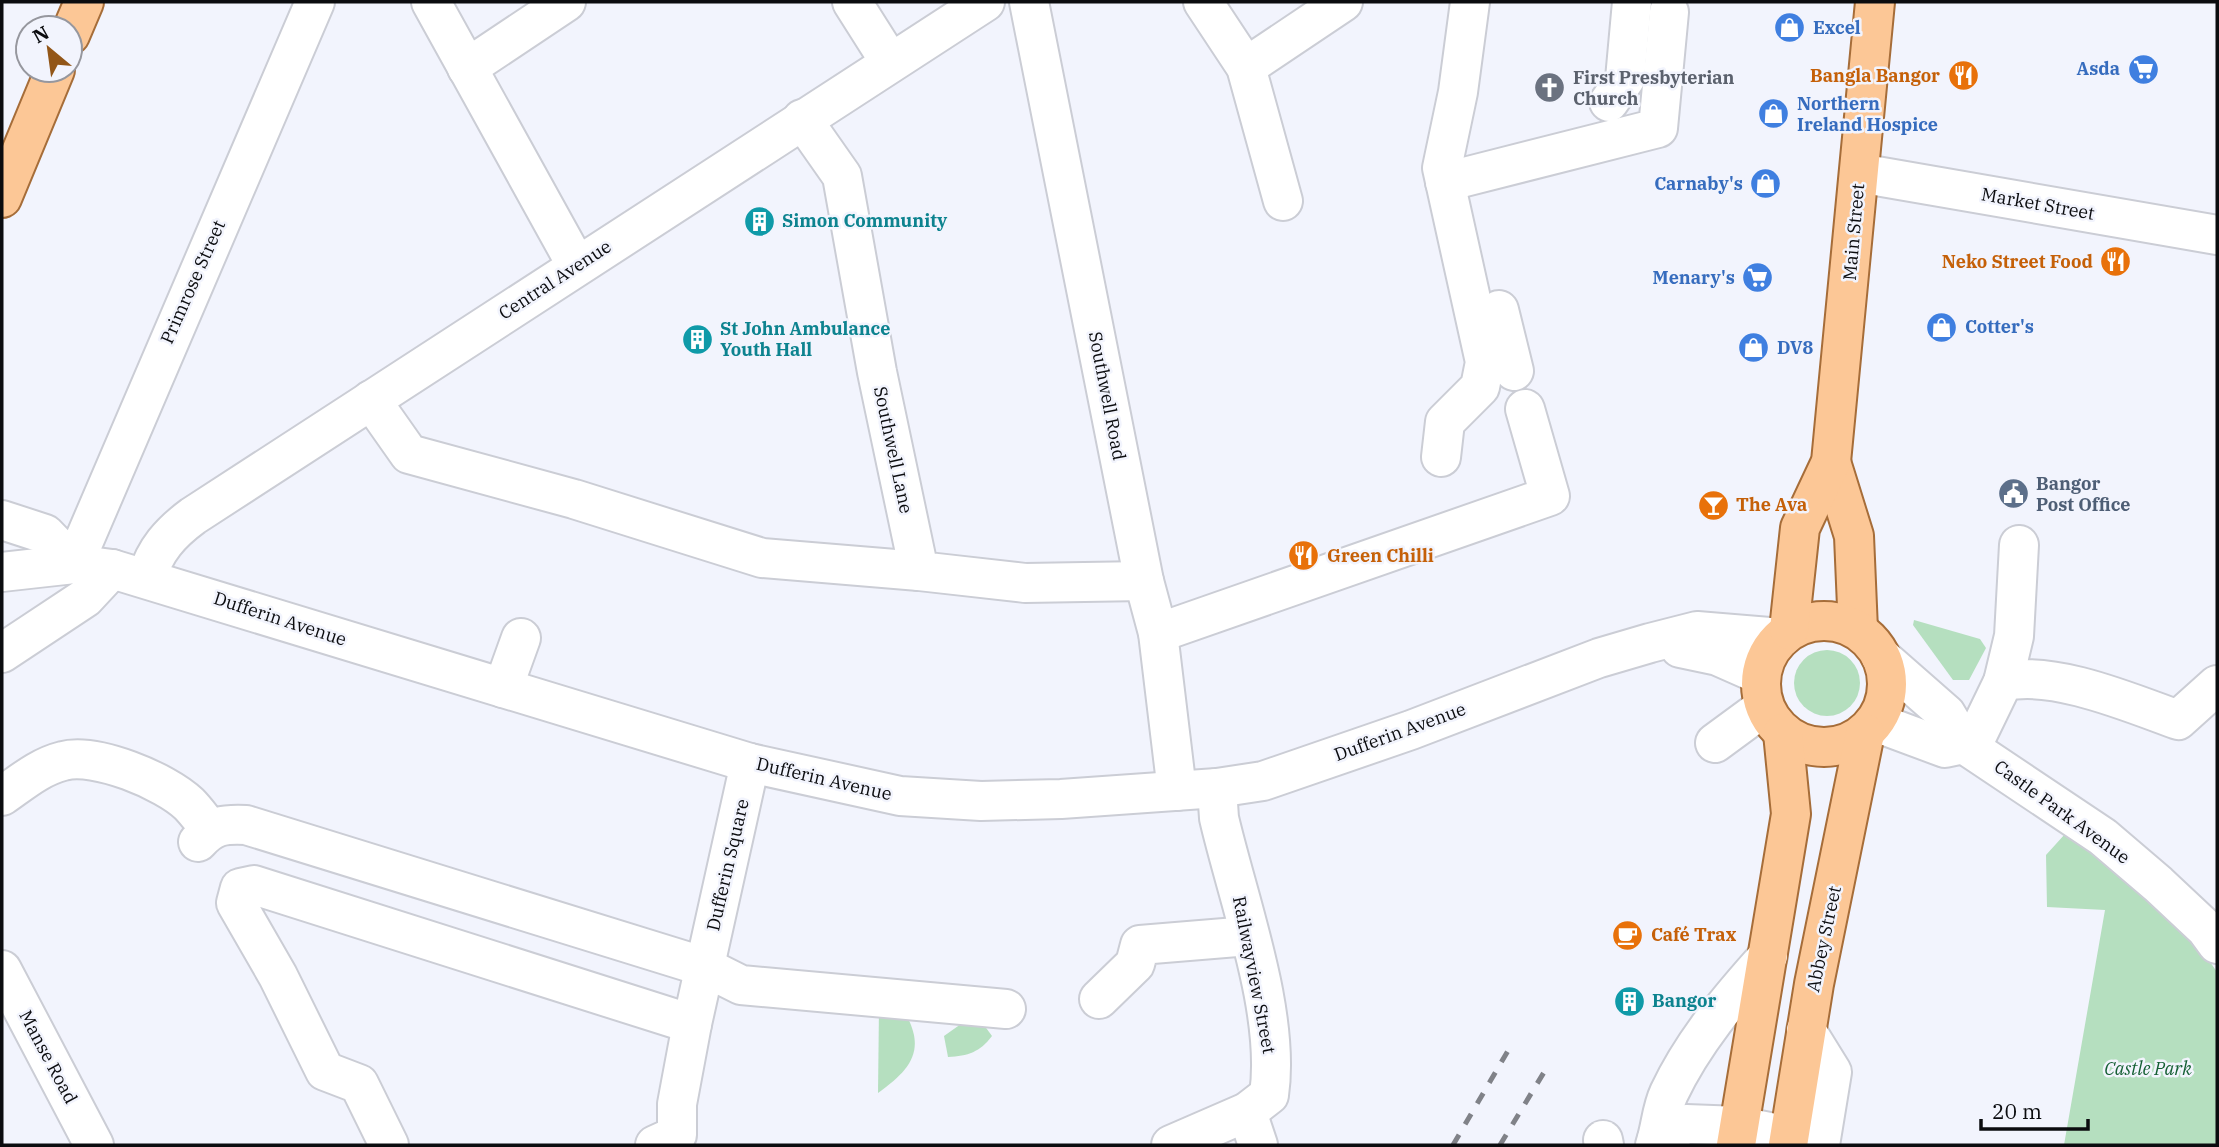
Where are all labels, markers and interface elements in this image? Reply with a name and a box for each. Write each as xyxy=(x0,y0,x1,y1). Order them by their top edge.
shop icon: Excel xyxy=(1773,11,1807,45)
north arrow xyxy=(14,14,84,84)
place label: Excel xyxy=(1813,16,1861,39)
text: N xyxy=(28,20,53,48)
supermarket icon: Asda xyxy=(2126,52,2160,86)
place label: Asda xyxy=(2077,57,2120,80)
restaurant icon: Bangla Bangor xyxy=(1946,59,1980,93)
place label: Bangla Bangor xyxy=(1810,64,1940,87)
place label: First Presbyterian Church xyxy=(1573,66,1735,110)
church icon: First Presbyterian Church xyxy=(1533,71,1567,105)
place label: Northern Ireland Hospice xyxy=(1797,92,1938,136)
shop icon: Northern Ireland Hospice xyxy=(1757,97,1791,131)
shop icon: Carnaby's xyxy=(1749,167,1783,201)
place label: Carnaby's xyxy=(1654,172,1743,195)
street label: Main Street xyxy=(1838,182,1869,281)
street label: Market Street xyxy=(1980,182,2096,225)
building icon: Simon Community xyxy=(742,204,776,238)
place label: Simon Community xyxy=(782,209,948,232)
street label: Primrose Street xyxy=(155,216,230,347)
street label: Central Avenue xyxy=(494,235,615,325)
restaurant icon: Neko Street Food xyxy=(2099,245,2133,279)
place label: Neko Street Food xyxy=(1942,250,2093,273)
supermarket icon: Menary's xyxy=(1741,261,1775,295)
place label: Menary's xyxy=(1653,266,1735,289)
shop icon: Cotter's xyxy=(1925,310,1959,344)
place label: Cotter's xyxy=(1965,315,2034,338)
place label: St John Ambulance Youth Hall xyxy=(720,317,890,361)
building icon: St John Ambulance Youth Hall xyxy=(680,322,714,356)
street label: Southwell Road xyxy=(1084,330,1131,462)
shop icon: DV8 xyxy=(1737,331,1771,365)
place label: DV8 xyxy=(1777,336,1814,359)
street label: Southwell Lane xyxy=(869,384,918,516)
place label: Bangor Post Office xyxy=(2036,472,2130,516)
public building icon: Bangor Post Office xyxy=(1996,477,2030,511)
bar icon: The Ava xyxy=(1696,488,1730,522)
place label: The Ava xyxy=(1736,493,1807,516)
restaurant icon: Green Chilli xyxy=(1287,539,1321,573)
place label: Green Chilli xyxy=(1327,544,1434,567)
street label: Dufferin Avenue xyxy=(211,586,349,651)
street label: Dufferin Avenue xyxy=(1331,697,1469,766)
street label: Dufferin Avenue xyxy=(754,752,894,805)
street label: Castle Park Avenue xyxy=(1990,755,2135,869)
street label: Dufferin Square xyxy=(701,797,754,933)
street label: Abbey Street xyxy=(1801,884,1846,994)
street label: Railwayview Street xyxy=(1228,894,1281,1056)
cafe icon: Café Trax xyxy=(1611,918,1645,952)
place label: Café Trax xyxy=(1651,923,1737,946)
building icon: Bangor xyxy=(1612,984,1646,1018)
place label: Bangor xyxy=(1652,989,1716,1012)
street label: Manse Road xyxy=(14,1006,83,1107)
park label: Castle Park xyxy=(2104,1057,2192,1080)
scale bar xyxy=(1981,1088,2088,1132)
text: 20 m xyxy=(1992,1097,2042,1125)

